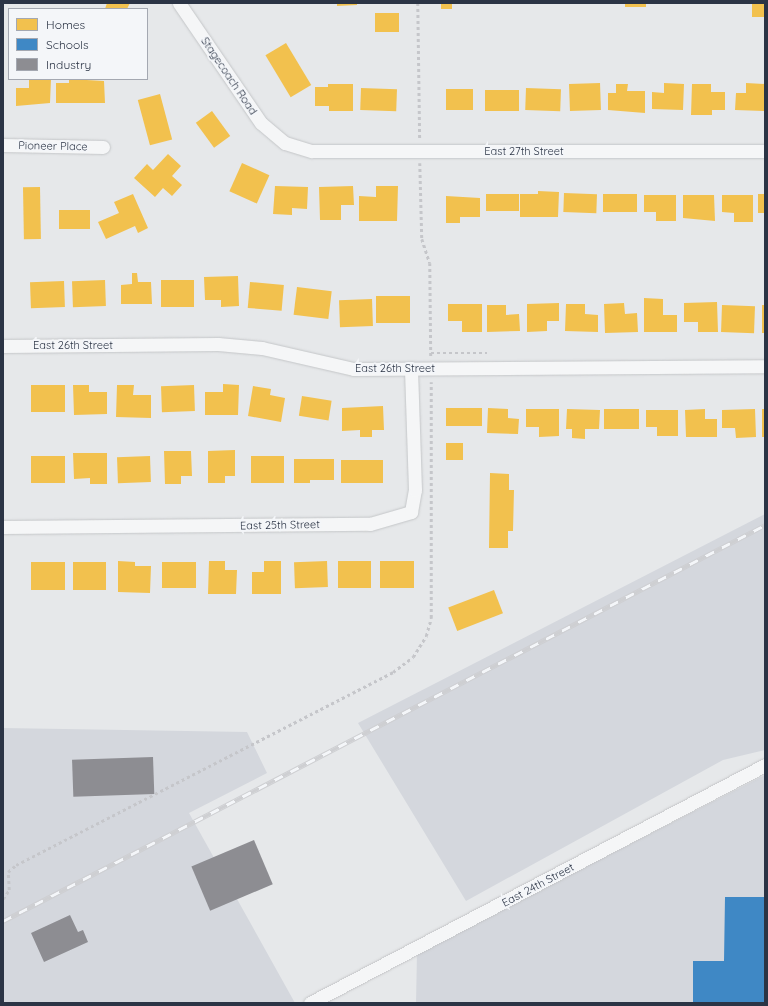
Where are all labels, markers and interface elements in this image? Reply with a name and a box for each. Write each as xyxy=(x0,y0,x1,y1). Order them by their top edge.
legend xyxy=(8,8,148,80)
text: Homes xyxy=(46,17,85,32)
street label: Stagecoach Road xyxy=(198,35,260,117)
text: Schools xyxy=(46,37,89,52)
text: Industry xyxy=(46,57,91,72)
street label: Pioneer Place xyxy=(18,139,88,153)
street label: East 27th Street xyxy=(484,144,564,158)
street label: East 26th Street xyxy=(33,338,113,352)
street label: East 26th Street xyxy=(355,361,435,375)
street label: East 25th Street xyxy=(240,518,320,532)
street label: East 24th Street xyxy=(500,860,576,910)

